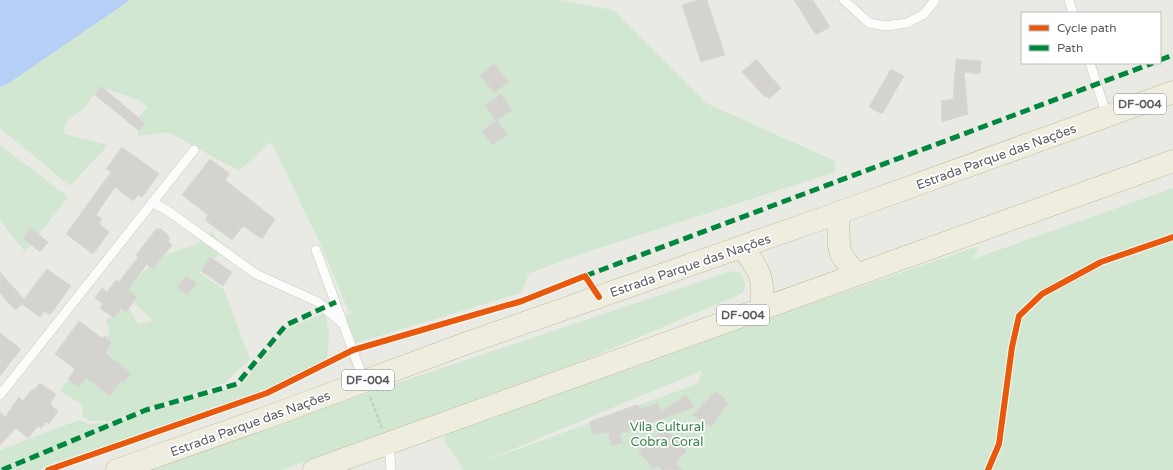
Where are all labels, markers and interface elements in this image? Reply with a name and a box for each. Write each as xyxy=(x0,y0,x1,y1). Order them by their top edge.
legend xyxy=(1021,12,1161,64)
text: Cycle path xyxy=(1057,21,1116,35)
text: Path xyxy=(1057,41,1083,55)
road number: DF-004 xyxy=(1114,94,1166,114)
street label: Estrada Parque das Nações xyxy=(914,120,1079,193)
street label: Estrada Parque das Nações xyxy=(608,231,773,301)
road number: DF-004 xyxy=(717,305,769,325)
road number: DF-004 xyxy=(342,370,394,390)
street label: Estrada Parque das Nações xyxy=(168,387,333,460)
park label: Vila Cultural Cobra Coral xyxy=(630,419,704,450)

